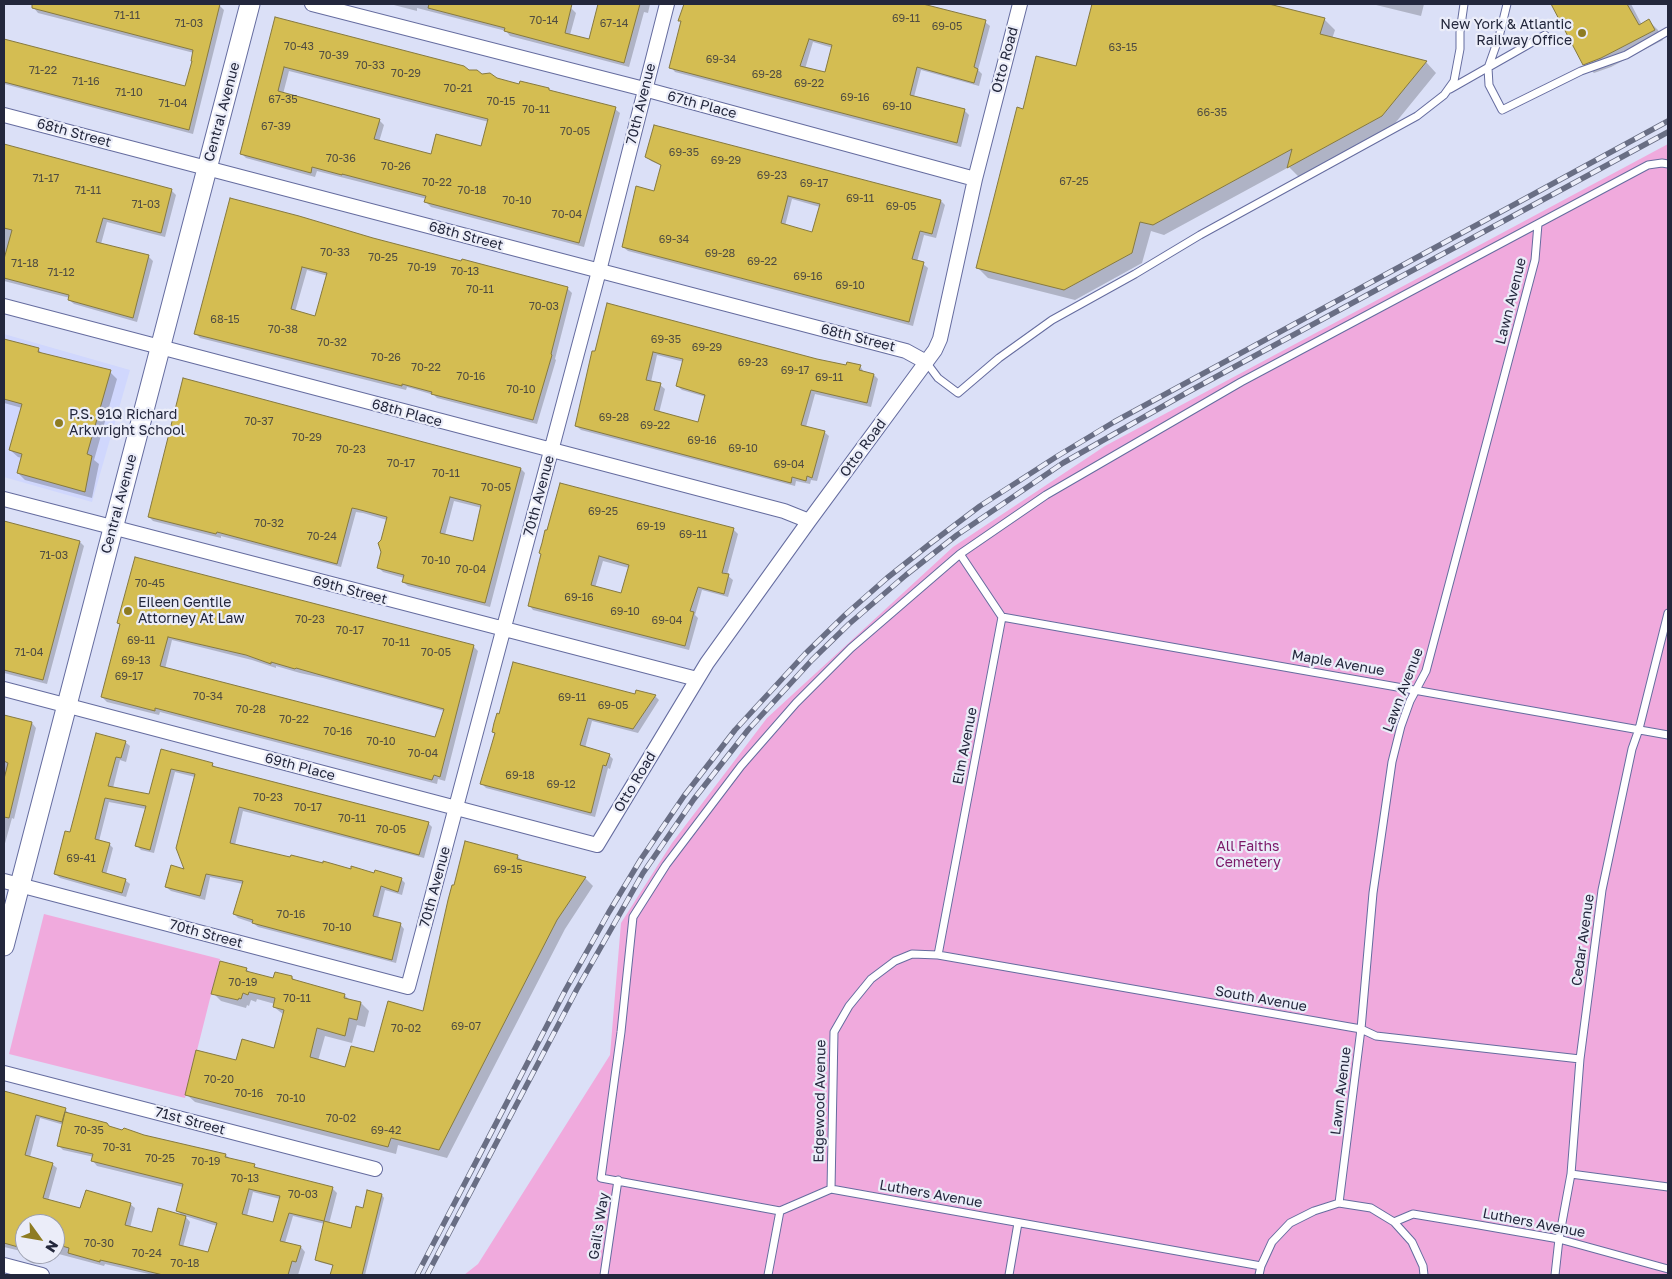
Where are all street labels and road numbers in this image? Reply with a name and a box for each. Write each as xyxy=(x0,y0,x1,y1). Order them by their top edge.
street label: Otto Road xyxy=(988,25,1022,95)
street label: Central Avenue xyxy=(201,60,243,164)
street label: 70th Avenue xyxy=(623,62,659,146)
street label: 67th Place xyxy=(666,88,738,122)
street label: 68th Street xyxy=(35,115,113,151)
street label: 68th Street xyxy=(427,218,505,254)
street label: Lawn Avenue xyxy=(1492,256,1530,346)
street label: 68th Street xyxy=(819,321,897,355)
street label: 68th Place xyxy=(370,396,444,430)
street label: Otto Road xyxy=(836,416,890,480)
street label: Central Avenue xyxy=(98,452,140,556)
street label: 70th Avenue xyxy=(520,454,558,538)
street label: 69th Street xyxy=(311,572,389,608)
street label: Lawn Avenue xyxy=(1379,646,1427,734)
street label: Maple Avenue xyxy=(1290,647,1386,679)
street label: Elm Avenue xyxy=(949,706,981,786)
street label: Otto Road xyxy=(610,749,660,815)
street label: 69th Place xyxy=(263,750,337,784)
street label: 70th Avenue xyxy=(416,845,454,929)
street label: Cedar Avenue xyxy=(1568,893,1598,987)
street label: 70th Street xyxy=(167,916,245,952)
street label: South Avenue xyxy=(1214,983,1308,1015)
street label: Edgewood Avenue xyxy=(811,1039,829,1163)
street label: Lawn Avenue xyxy=(1327,1046,1355,1136)
street label: 71st Street xyxy=(153,1104,227,1138)
street label: Luthers Avenue xyxy=(878,1177,984,1211)
street label: Gail's Way xyxy=(585,1191,613,1261)
street label: Luthers Avenue xyxy=(1481,1205,1587,1241)

